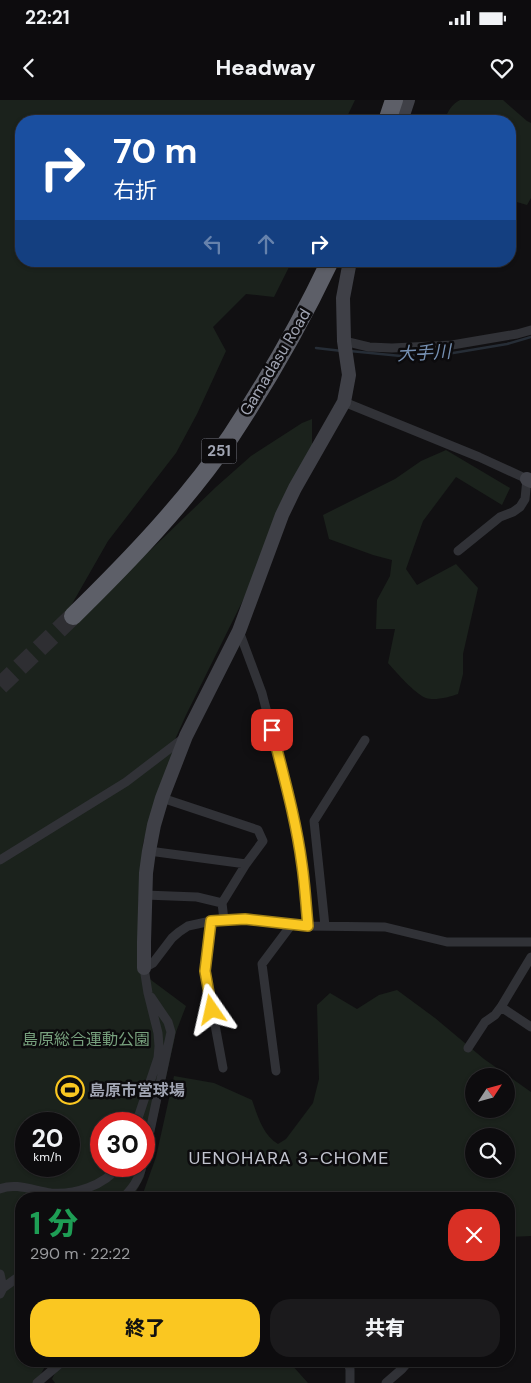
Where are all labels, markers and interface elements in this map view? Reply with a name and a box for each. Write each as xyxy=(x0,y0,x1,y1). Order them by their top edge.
text: 22:21 xyxy=(25,5,70,30)
text: Headway xyxy=(215,53,316,82)
icon: back xyxy=(15,54,43,82)
icon: heart xyxy=(488,54,516,82)
text: 70 m xyxy=(113,128,197,174)
icon: right xyxy=(30,135,95,200)
text: 右折 xyxy=(113,176,157,205)
icon: left xyxy=(199,230,227,258)
icon: ahead xyxy=(252,230,280,258)
icon: right xyxy=(305,230,333,258)
street label: Gamadasu Road xyxy=(235,305,315,419)
water label: 大手川 xyxy=(396,339,454,366)
road number: 251 xyxy=(202,438,236,464)
pin xyxy=(251,709,293,751)
icon: arrive xyxy=(258,716,286,744)
position arrow xyxy=(185,983,237,1035)
park label: 島原総合運動公園 xyxy=(22,1029,150,1050)
north arrow xyxy=(465,1068,515,1118)
map controls xyxy=(465,1068,515,1178)
sports icon: 島原市営球場 xyxy=(55,1075,85,1105)
place label: 島原市営球場 xyxy=(89,1080,185,1101)
speed limit sign: 30 xyxy=(90,1112,155,1177)
text: 20 xyxy=(32,1122,63,1155)
button: search xyxy=(465,1128,515,1178)
district label: UENOHARA 3-CHOME xyxy=(189,1146,389,1170)
text: km/h xyxy=(33,1149,62,1165)
text: 1 分 xyxy=(30,1204,78,1243)
button: close xyxy=(448,1209,500,1261)
text: 290 m · 22:22 xyxy=(30,1243,130,1264)
button: 終了 xyxy=(30,1299,260,1357)
button: 共有 xyxy=(270,1299,500,1357)

